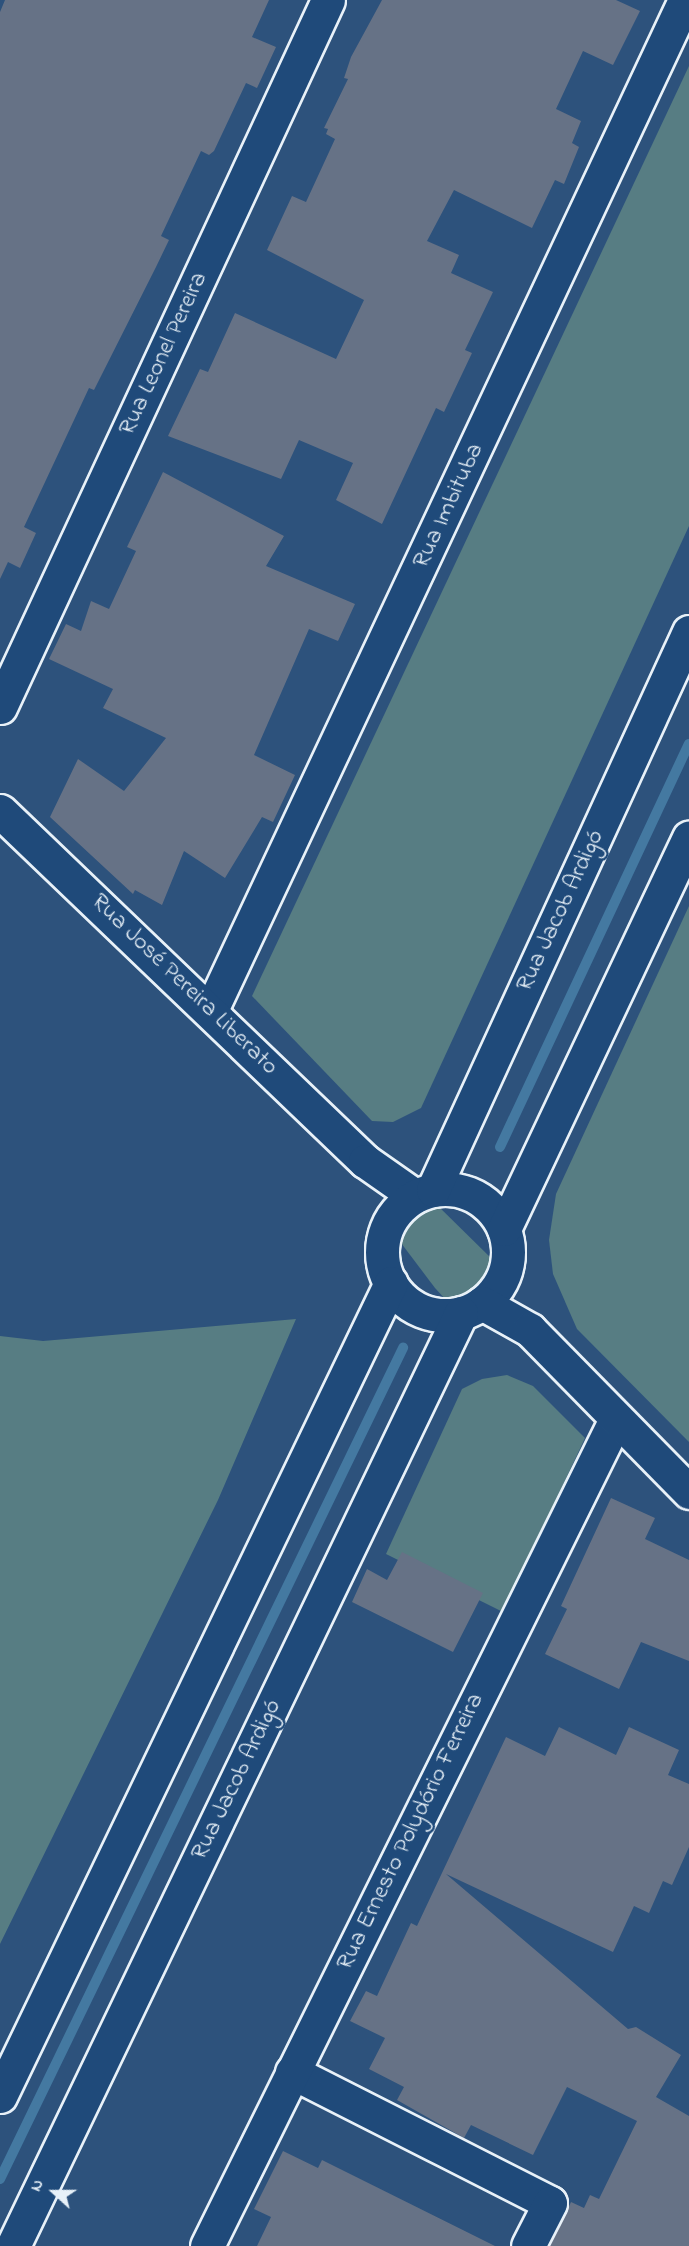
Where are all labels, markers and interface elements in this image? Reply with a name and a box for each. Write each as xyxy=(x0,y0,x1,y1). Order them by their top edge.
street label: Rua Leonel Pereira xyxy=(114,268,214,440)
street label: Rua Imbituba xyxy=(408,439,490,573)
street label: Rua Jacob Ardigó xyxy=(511,826,611,996)
street label: Rua José Pereira Liberato xyxy=(85,888,283,1082)
street label: Rua Ernesto Polydório Ferreira xyxy=(331,1689,491,1975)
street label: Rua Jacob Ardigó xyxy=(186,1695,288,1865)
north arrow xyxy=(24,2162,84,2222)
text: N xyxy=(24,2176,50,2195)

